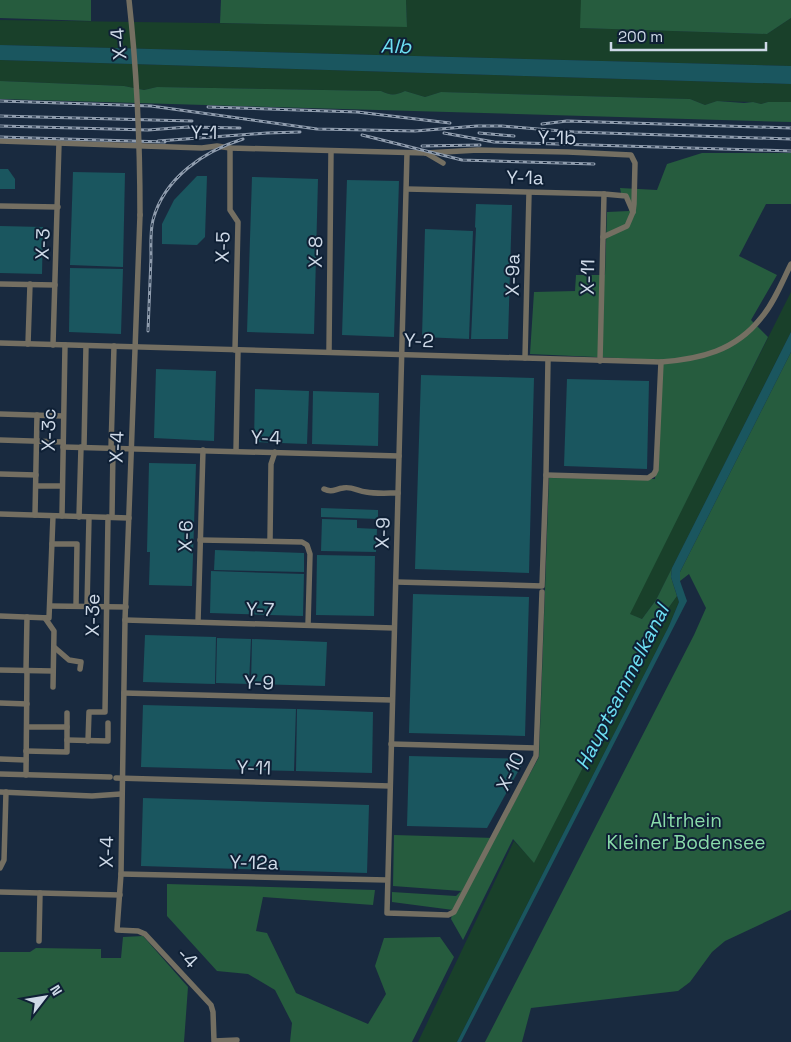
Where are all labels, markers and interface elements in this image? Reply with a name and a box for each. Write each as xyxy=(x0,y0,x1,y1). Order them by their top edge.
scale bar xyxy=(611,20,766,52)
street label: X-4 xyxy=(104,27,133,61)
text: 200 m xyxy=(618,27,663,46)
water label: Alb xyxy=(380,32,413,60)
street label: Y-1 xyxy=(191,120,217,145)
street label: Y-1b xyxy=(537,125,577,150)
street label: Y-1a xyxy=(506,165,544,190)
street label: X-3 xyxy=(29,228,56,260)
street label: X-5 xyxy=(209,231,236,263)
street label: X-8 xyxy=(303,236,328,268)
street label: X-9a xyxy=(500,253,525,296)
street label: X-11 xyxy=(575,259,600,295)
street label: Y-2 xyxy=(404,327,434,354)
street label: X-3c xyxy=(36,408,61,452)
street label: Y-4 xyxy=(250,424,282,451)
street label: X-4 xyxy=(103,431,130,463)
street label: X-9 xyxy=(369,517,396,549)
street label: X-6 xyxy=(172,520,199,552)
street label: X-3e xyxy=(80,593,105,637)
street label: Y-7 xyxy=(245,597,275,622)
water label: Hauptsammelkanal xyxy=(569,598,676,774)
street label: Y-9 xyxy=(243,669,275,696)
street label: X-10 xyxy=(490,748,530,795)
street label: Y-11 xyxy=(236,754,272,781)
park label: Altrhein Kleiner Bodensee xyxy=(606,808,766,855)
street label: X-4 xyxy=(94,836,119,868)
street label: Y-12a xyxy=(229,850,279,875)
street label: -4 xyxy=(172,941,204,973)
north arrow xyxy=(20,972,70,1022)
text: N xyxy=(46,982,66,999)

